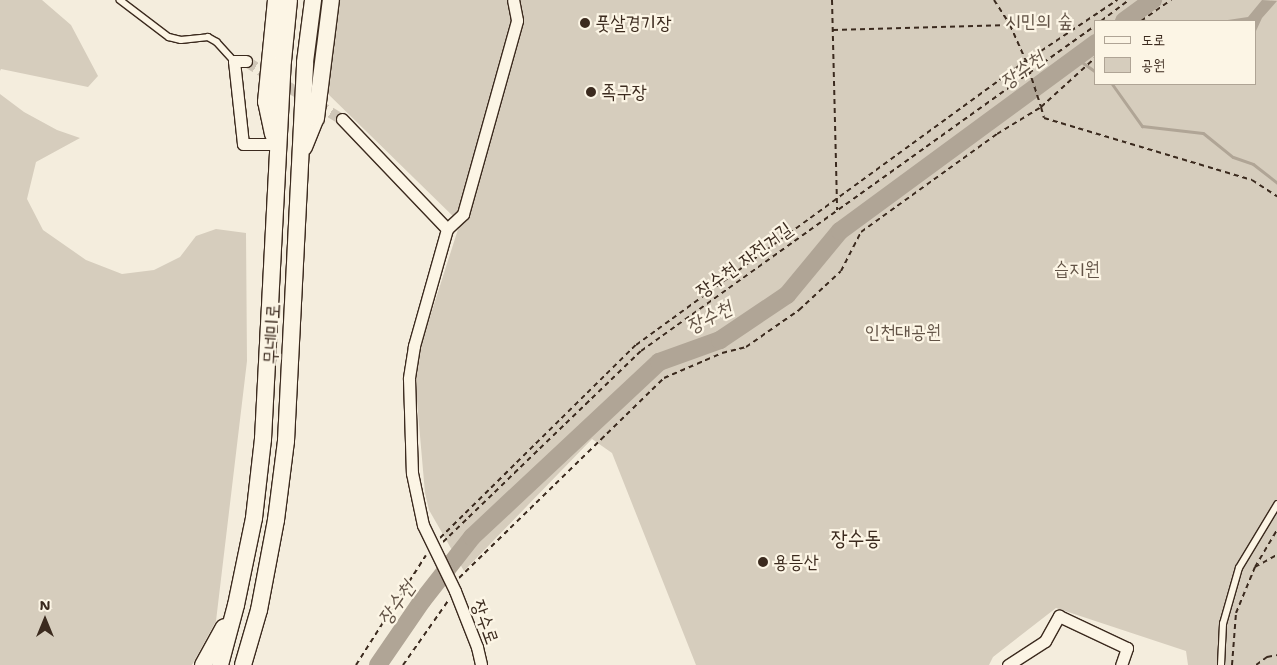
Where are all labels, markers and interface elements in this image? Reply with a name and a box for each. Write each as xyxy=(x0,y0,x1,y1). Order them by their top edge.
park label: 시민의 숲 xyxy=(1005,10,1073,32)
place label: 풋살경기장 xyxy=(595,12,671,34)
marker: 풋살경기장 xyxy=(579,17,591,29)
legend xyxy=(1094,20,1257,85)
text: 도로 xyxy=(1141,30,1165,50)
water label: 장수천 xyxy=(995,46,1049,94)
text: 공원 xyxy=(1141,55,1165,75)
place label: 족구장 xyxy=(601,81,647,103)
marker: 족구장 xyxy=(585,86,597,98)
street label: 장수천 자전거길 xyxy=(691,217,797,303)
park label: 습지원 xyxy=(1054,258,1100,280)
water label: 장수천 xyxy=(682,295,736,339)
street label: 무네미로 xyxy=(259,303,285,365)
park label: 인천대공원 xyxy=(865,321,941,343)
district label: 장수동 xyxy=(831,525,881,551)
place label: 용등산 xyxy=(773,551,819,573)
marker: 용등산 xyxy=(757,556,769,568)
water label: 장수천 xyxy=(372,576,420,630)
north arrow xyxy=(20,595,70,645)
text: N xyxy=(39,596,51,614)
street label: 장수로 xyxy=(466,597,504,647)

